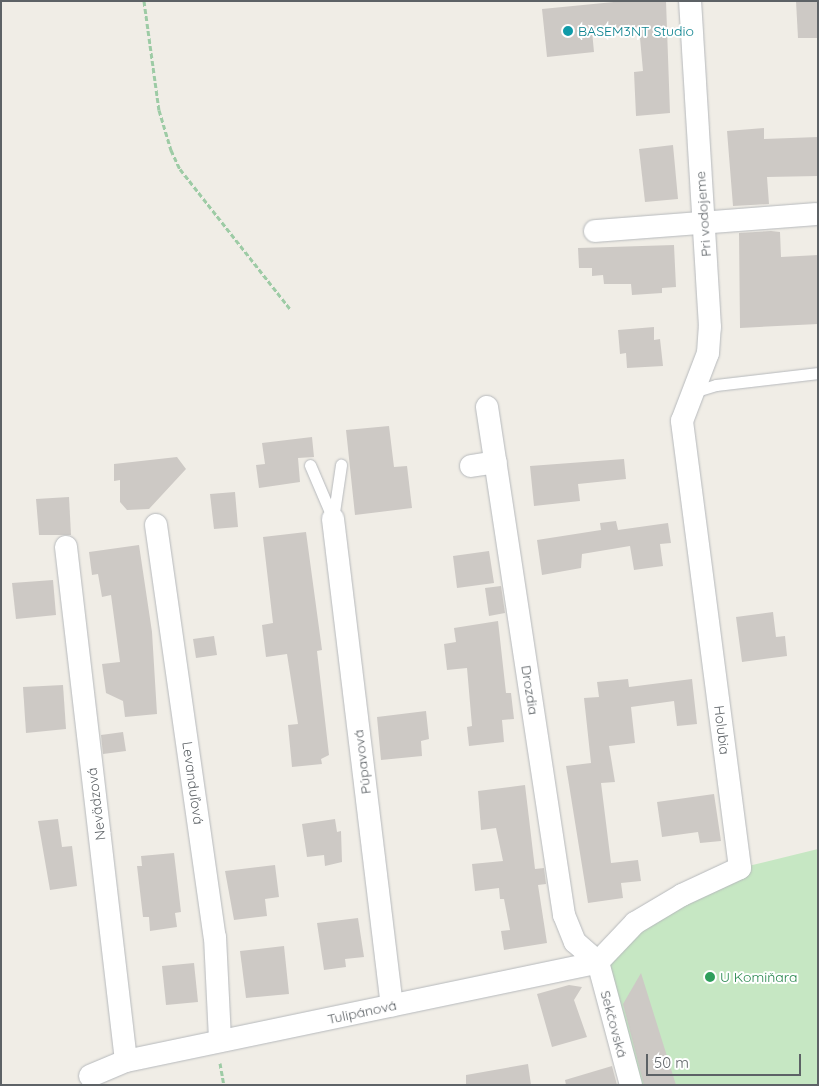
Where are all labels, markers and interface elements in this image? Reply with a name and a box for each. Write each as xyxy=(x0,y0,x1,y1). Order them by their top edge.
place label: BASEM3NT Studio xyxy=(578,23,694,39)
marker: BASEM3NT Studio xyxy=(562,25,574,37)
street label: Pri vodojeme xyxy=(692,171,714,257)
street label: Drozdia xyxy=(518,664,542,716)
street label: Holubia xyxy=(711,704,733,756)
street label: Púpavová xyxy=(350,729,374,795)
street label: Levanduľová xyxy=(179,740,207,826)
street label: Nevädzová xyxy=(83,767,109,841)
place label: U Komiňara xyxy=(720,969,797,985)
marker: U Komiňara xyxy=(704,971,716,983)
street label: Sekčovská xyxy=(597,989,631,1059)
street label: Tulipánová xyxy=(326,996,398,1028)
scale bar xyxy=(649,1044,804,1076)
text: 50 m xyxy=(654,1053,689,1072)

